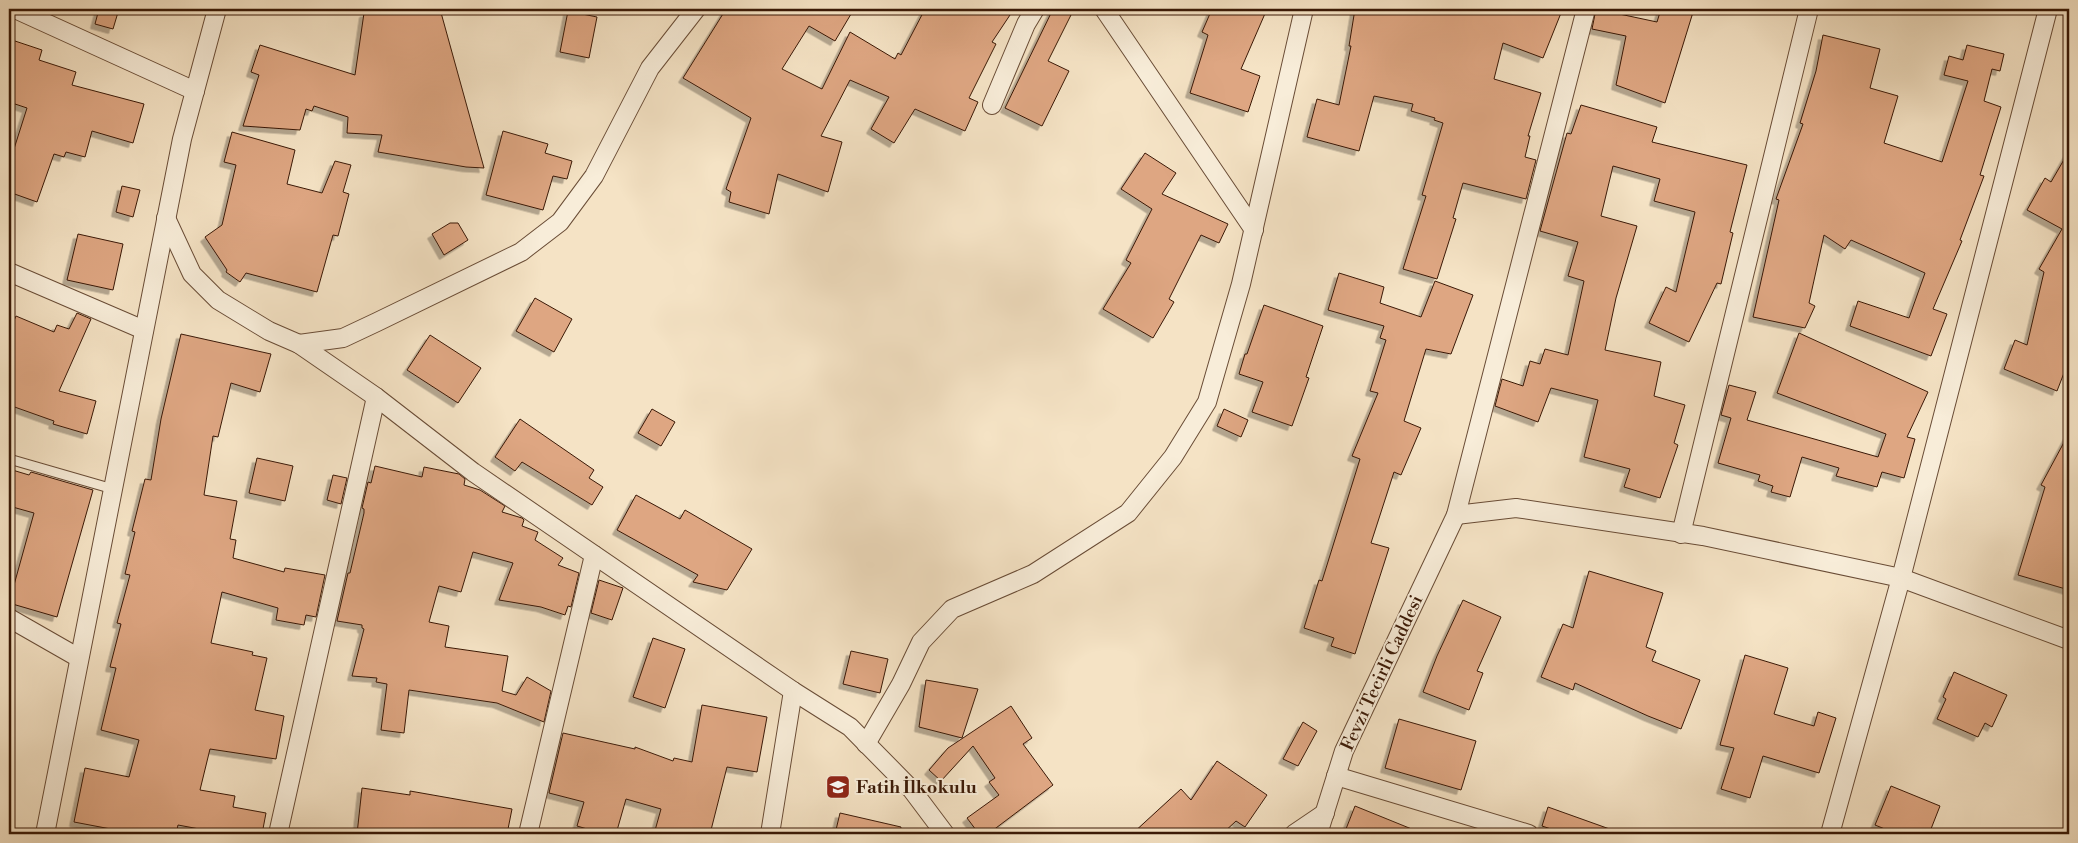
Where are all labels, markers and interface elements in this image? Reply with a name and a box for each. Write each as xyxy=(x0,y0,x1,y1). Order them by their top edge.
street label: Fevzi Tecirli Caddesi xyxy=(1336,591,1428,755)
school or university icon: Fatih İlkokulu xyxy=(825,774,851,800)
place label: Fatih İlkokulu xyxy=(856,776,977,799)

